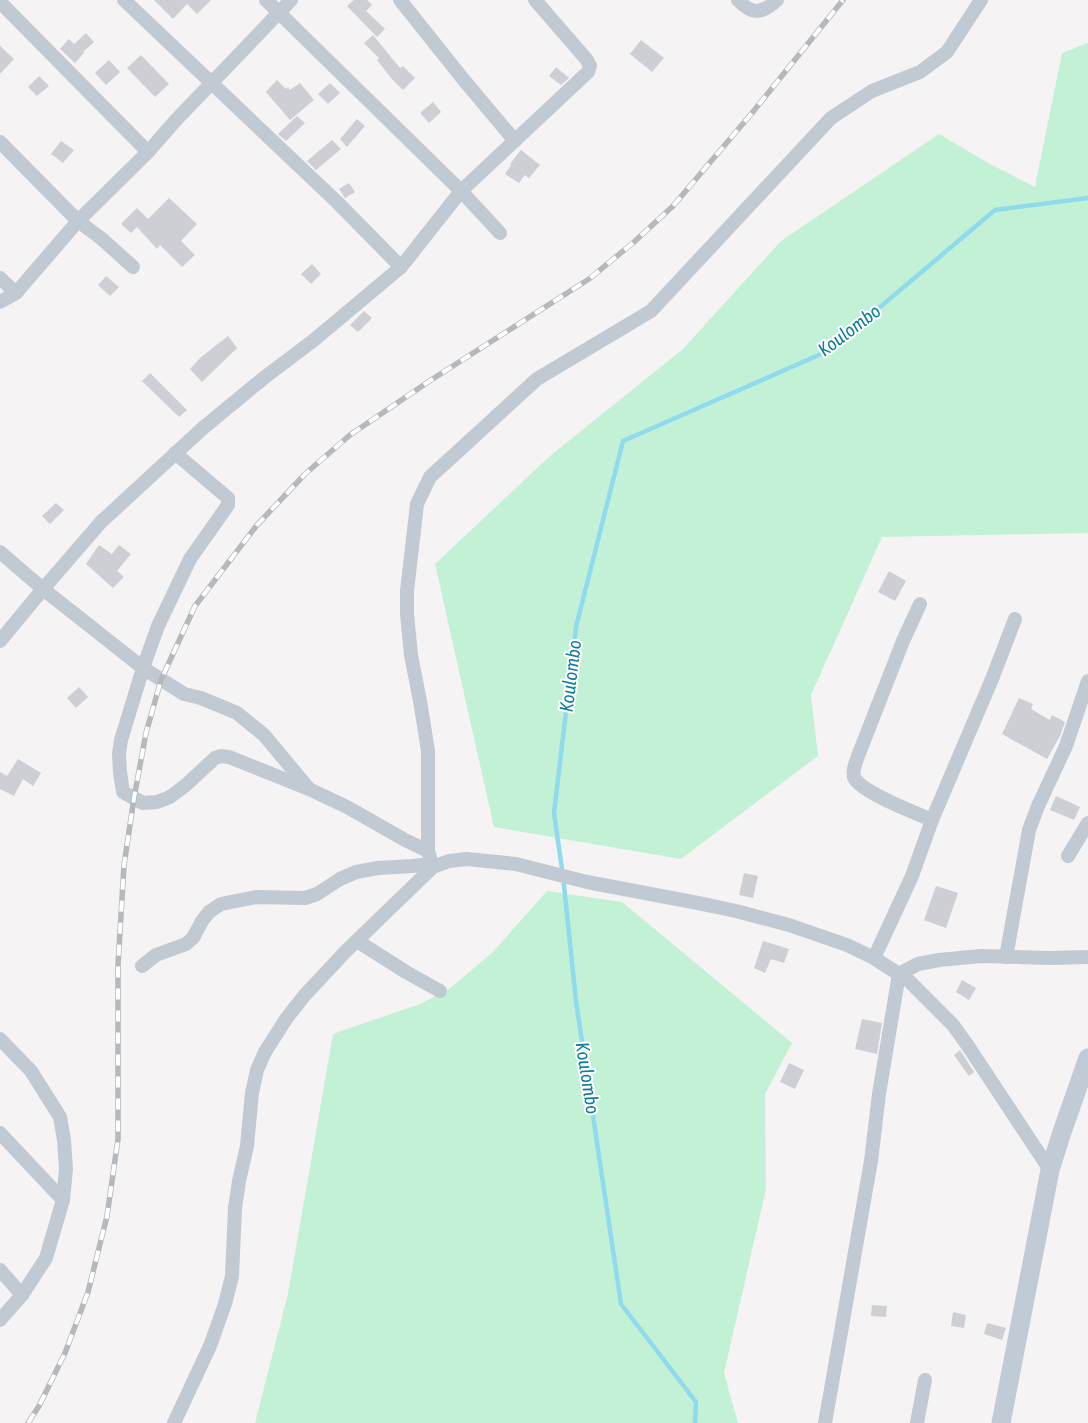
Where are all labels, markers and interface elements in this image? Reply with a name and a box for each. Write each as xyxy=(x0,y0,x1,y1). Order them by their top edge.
water label: Koulombo xyxy=(813,299,885,361)
water label: Koulombo xyxy=(555,639,585,713)
water label: Koulombo xyxy=(571,1041,605,1116)

